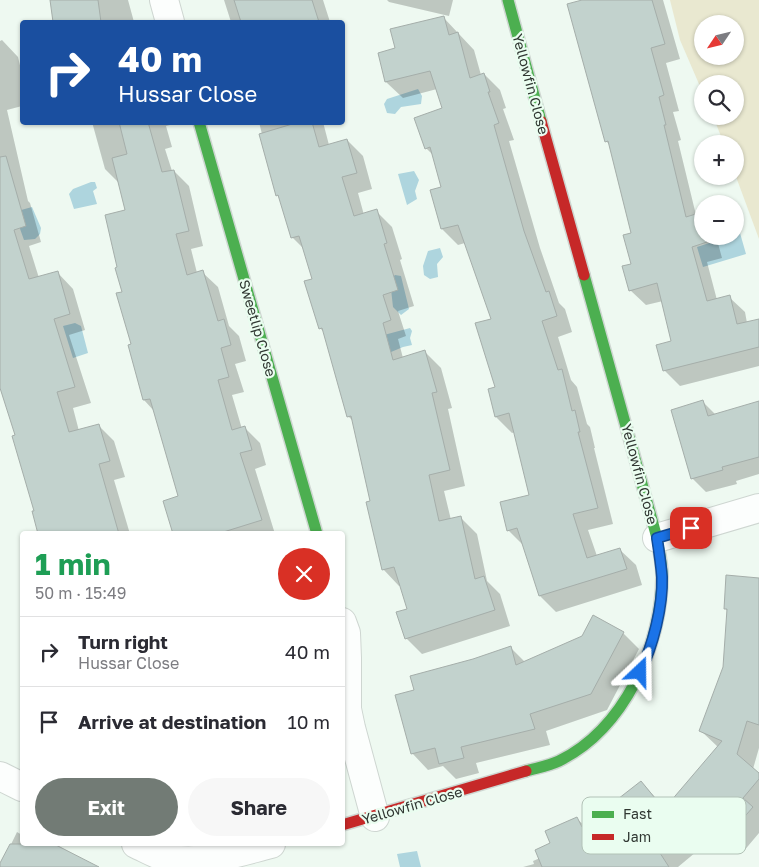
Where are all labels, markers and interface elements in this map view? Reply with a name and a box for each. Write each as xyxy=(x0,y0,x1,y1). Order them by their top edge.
north arrow xyxy=(694,15,744,65)
map controls xyxy=(694,15,744,245)
street label: Yellowfin Close xyxy=(509,32,553,136)
text: 40 m xyxy=(118,38,202,80)
icon: right xyxy=(35,40,100,105)
button: search xyxy=(694,75,744,125)
text: Hussar Close xyxy=(118,80,257,107)
button: + xyxy=(694,135,744,185)
button: − xyxy=(694,195,744,245)
street label: Sweetlip Close xyxy=(236,278,280,378)
street label: Yellowfin Close xyxy=(618,422,662,526)
pin xyxy=(670,507,712,549)
icon: arrive xyxy=(677,514,705,542)
text: 1 min xyxy=(35,546,111,582)
button: close xyxy=(278,548,330,600)
text: 50 m · 15:49 xyxy=(35,583,126,603)
text: Turn right xyxy=(78,630,168,653)
icon: right xyxy=(35,638,63,666)
text: 40 m xyxy=(285,640,330,663)
position arrow xyxy=(613,645,665,697)
text: Hussar Close xyxy=(78,653,179,673)
icon: arrive xyxy=(35,708,63,736)
text: Arrive at destination xyxy=(78,710,266,733)
text: 10 m xyxy=(287,710,330,733)
button: Exit xyxy=(35,778,178,836)
button: Share xyxy=(188,778,330,836)
street label: Yellowfin Close xyxy=(360,783,464,827)
legend xyxy=(582,797,746,854)
text: Fast xyxy=(623,805,652,822)
text: Jam xyxy=(623,828,651,845)

